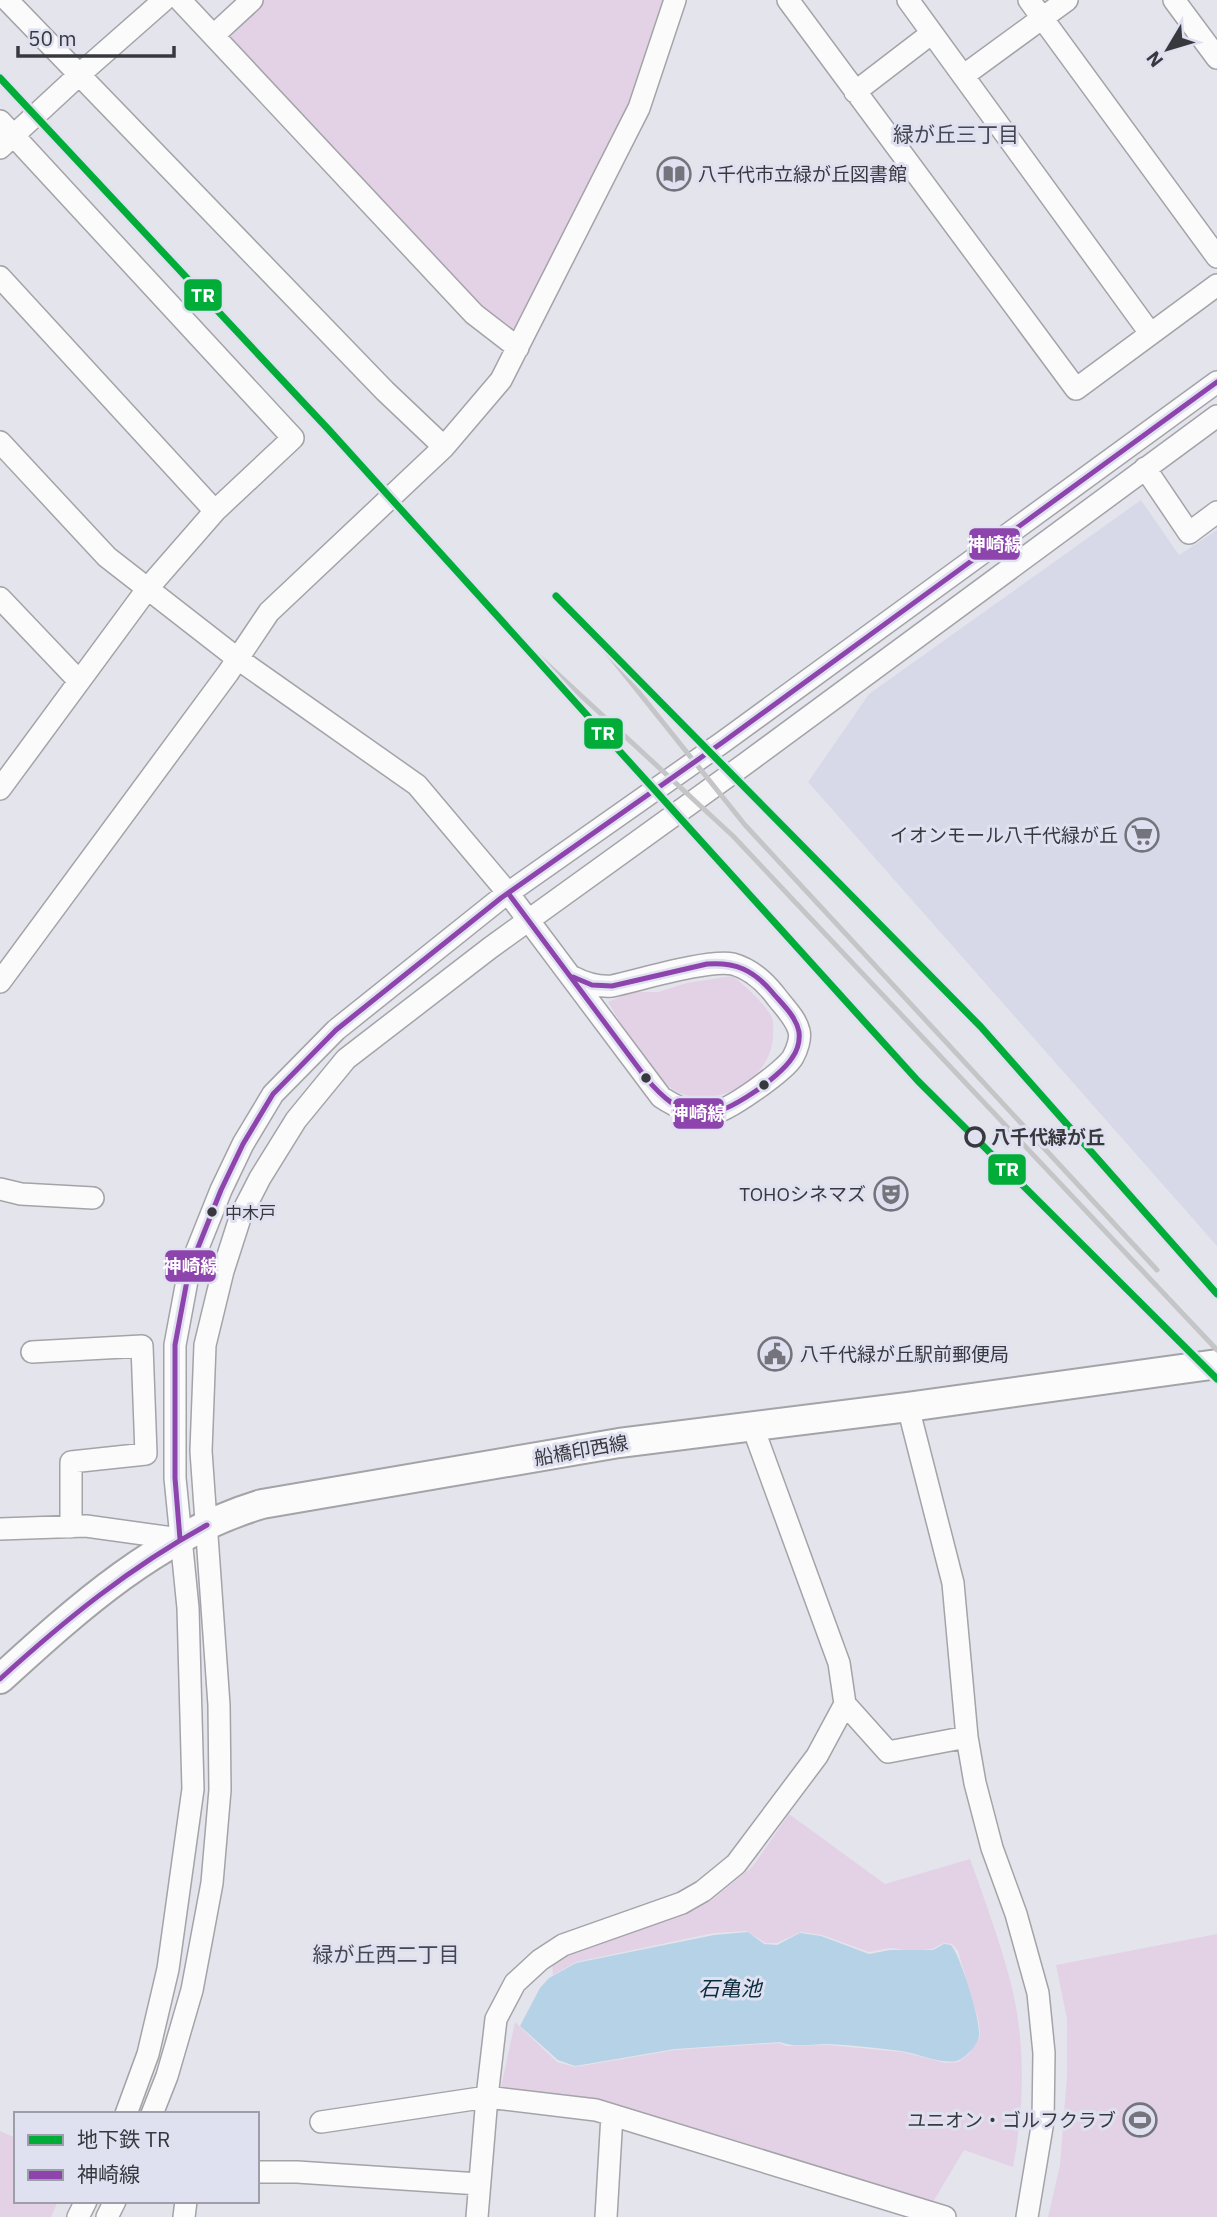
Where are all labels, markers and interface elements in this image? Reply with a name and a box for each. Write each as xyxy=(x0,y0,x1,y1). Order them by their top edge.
scale bar xyxy=(18,14,173,58)
north arrow xyxy=(1133,14,1203,84)
text: 50 m xyxy=(28,24,77,52)
text: N xyxy=(1141,47,1168,72)
district label: 緑が丘三丁目 xyxy=(893,120,1019,148)
library icon: 八千代市立緑が丘図書館 xyxy=(655,155,693,193)
place label: 八千代市立緑が丘図書館 xyxy=(698,162,907,186)
line badge: TR xyxy=(183,278,223,312)
text: TR xyxy=(191,283,215,307)
line badge: 神崎線 xyxy=(968,527,1021,561)
text: 神崎線 xyxy=(966,532,1024,556)
line badge: TR xyxy=(583,717,624,750)
text: TR xyxy=(591,721,615,745)
supermarket icon: イオンモール八千代緑が丘 xyxy=(1123,816,1161,854)
place label: イオンモール八千代緑が丘 xyxy=(890,823,1118,847)
unlabelled marker xyxy=(639,1071,653,1085)
unlabelled marker xyxy=(757,1078,771,1092)
line badge: 神崎線 xyxy=(672,1097,725,1130)
text: 神崎線 xyxy=(669,1101,727,1125)
place label: 八千代緑が丘 xyxy=(991,1125,1105,1149)
marker: 八千代緑が丘 xyxy=(965,1127,985,1147)
line badge: TR xyxy=(987,1153,1027,1186)
text: TR xyxy=(995,1157,1019,1181)
theatre icon: TOHOシネマズ xyxy=(872,1175,910,1213)
place label: TOHOシネマズ xyxy=(739,1182,866,1206)
place label: 中木戸 xyxy=(225,1202,276,1224)
marker: 中木戸 xyxy=(205,1205,219,1219)
line badge: 神崎線 xyxy=(164,1249,217,1283)
text: 神崎線 xyxy=(162,1254,220,1278)
public building icon: 八千代緑が丘駅前郵便局 xyxy=(756,1335,794,1373)
place label: 八千代緑が丘駅前郵便局 xyxy=(800,1342,1009,1366)
street label: 船橋印西線 xyxy=(532,1430,630,1470)
district label: 緑が丘西二丁目 xyxy=(313,1940,460,1968)
water label: 石亀池 xyxy=(699,1974,763,2002)
sports icon: ユニオン・ゴルフクラブ xyxy=(1121,2101,1159,2139)
place label: ユニオン・ゴルフクラブ xyxy=(907,2108,1116,2132)
legend xyxy=(14,2112,259,2203)
text: 地下鉄 TR xyxy=(77,2125,170,2153)
text: 神崎線 xyxy=(77,2160,140,2188)

